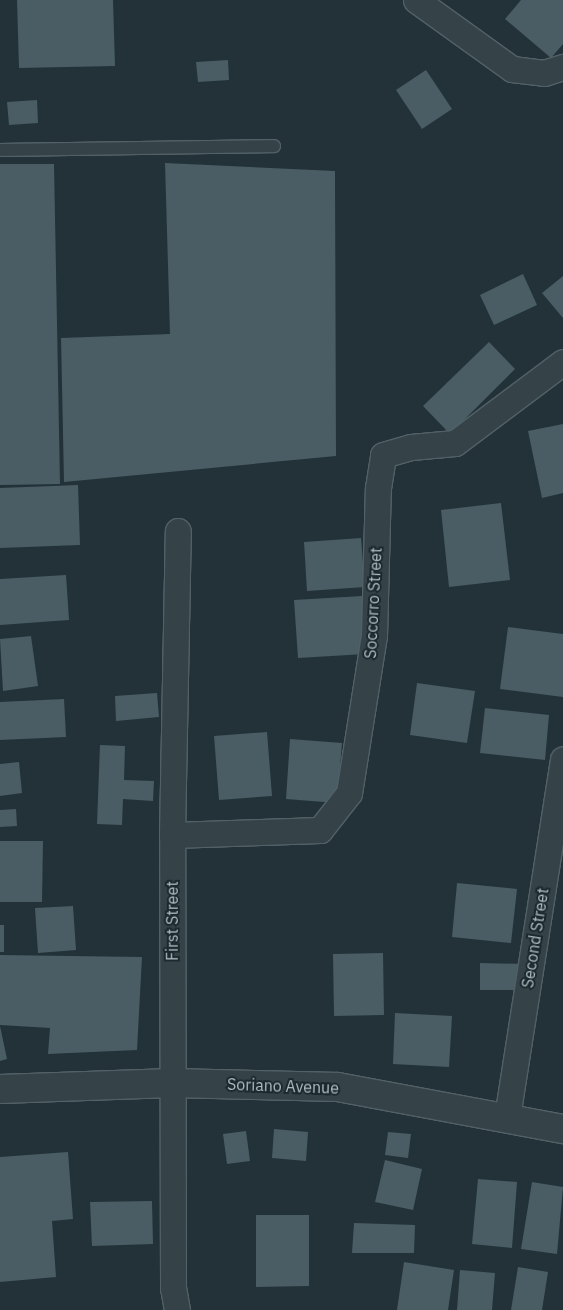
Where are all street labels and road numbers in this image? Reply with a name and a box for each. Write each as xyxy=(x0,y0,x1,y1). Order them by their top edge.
street label: Soccorro Street xyxy=(360,547,386,659)
street label: First Street xyxy=(162,881,182,961)
street label: Second Street xyxy=(518,887,552,989)
street label: Soriano Avenue xyxy=(227,1074,339,1098)

